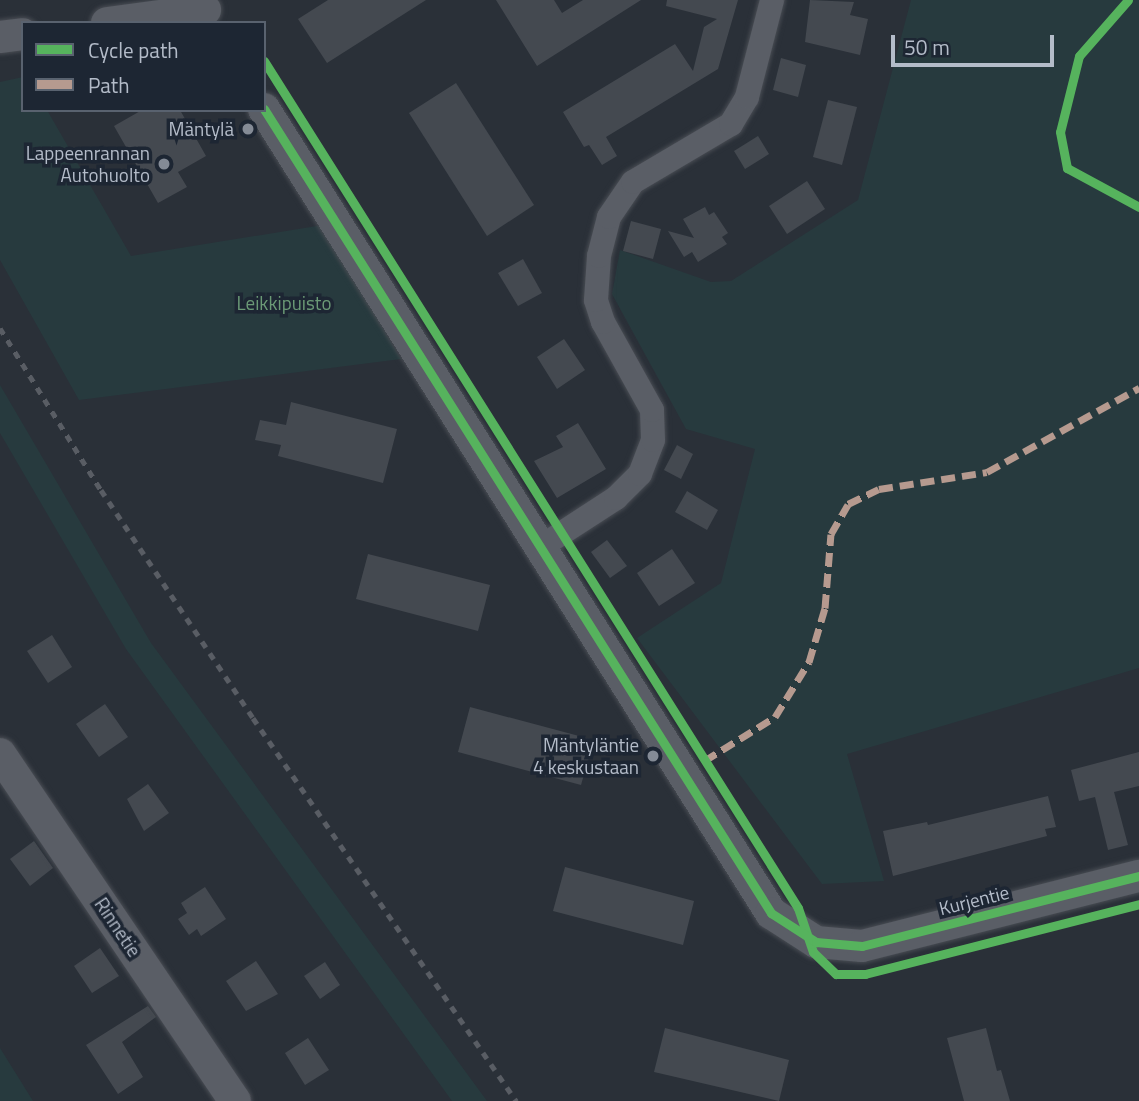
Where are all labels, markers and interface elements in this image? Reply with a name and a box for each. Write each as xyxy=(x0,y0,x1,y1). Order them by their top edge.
legend xyxy=(21,21,266,112)
scale bar xyxy=(894,21,1057,65)
text: 50 m xyxy=(904,31,950,63)
text: Cycle path xyxy=(88,34,179,66)
text: Path xyxy=(88,69,130,101)
place label: Mäntylä xyxy=(169,118,234,140)
marker: Mäntylä xyxy=(240,121,256,137)
place label: Lappeenrannan Autohuolto xyxy=(26,142,150,186)
marker: Lappeenrannan Autohuolto xyxy=(156,156,172,172)
park label: Leikkipuisto xyxy=(237,292,331,314)
place label: Mäntyläntie 4 keskustaan xyxy=(533,734,639,778)
marker: Mäntyläntie 4 keskustaan xyxy=(645,748,661,764)
street label: Kurjentie xyxy=(937,880,1011,920)
street label: Rinnetie xyxy=(90,893,146,961)

